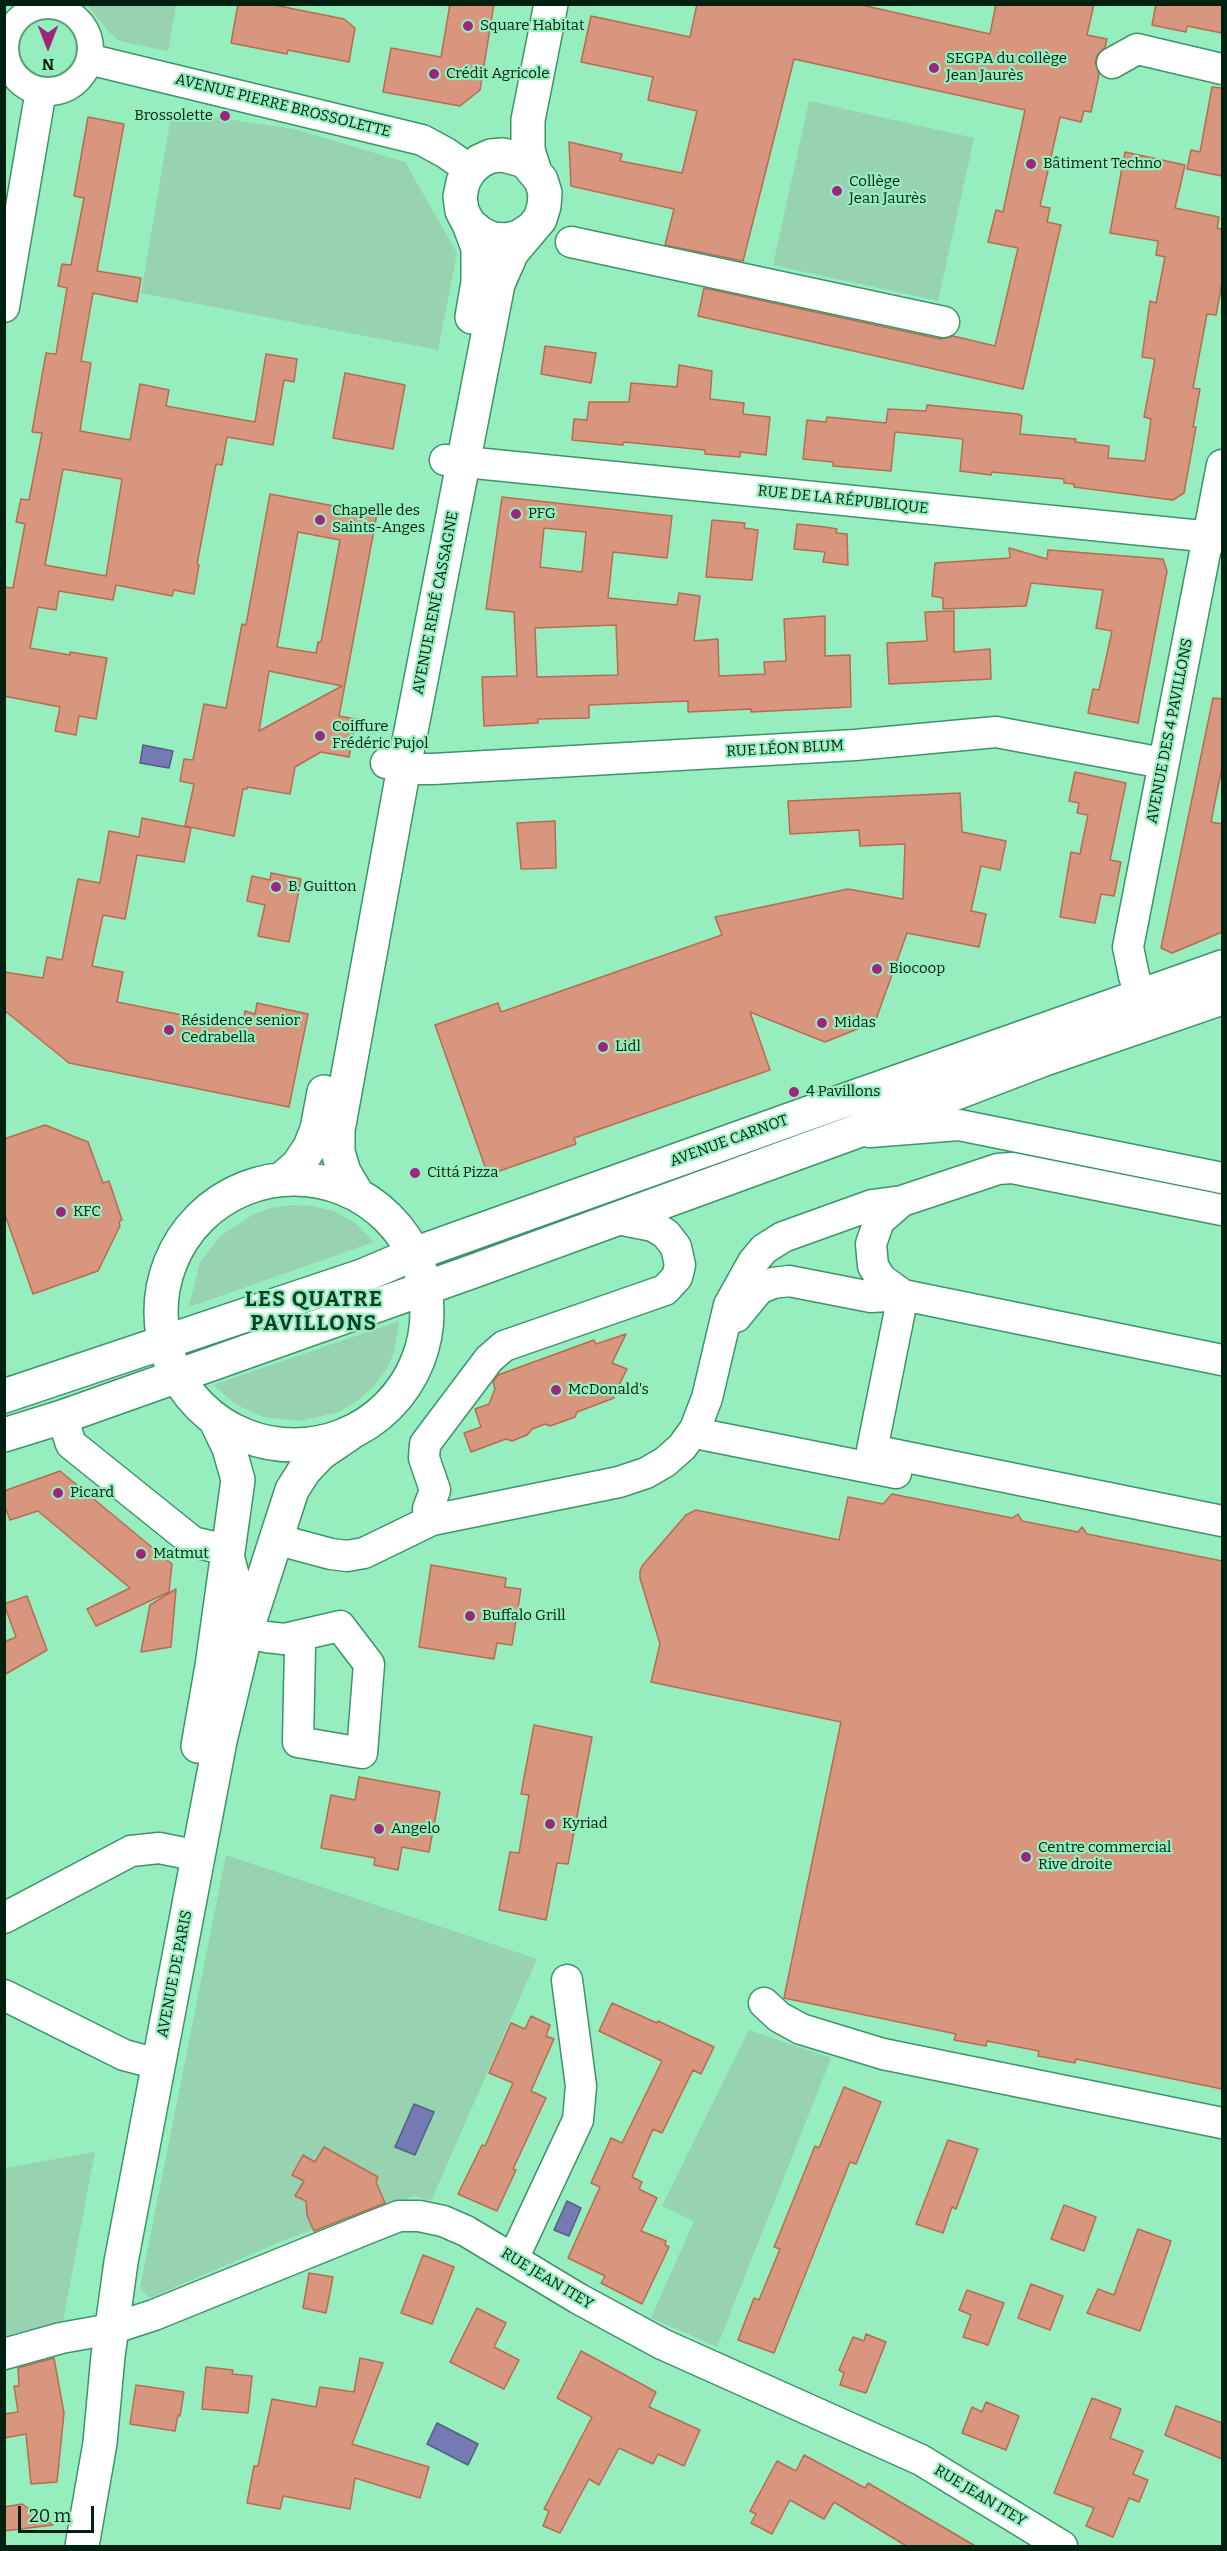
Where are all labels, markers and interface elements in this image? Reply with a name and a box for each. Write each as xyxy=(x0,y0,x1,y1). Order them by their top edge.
place label: Square Habitat xyxy=(480,17,584,35)
north arrow xyxy=(18,18,78,78)
marker: Square Habitat xyxy=(461,19,475,33)
place label: SEGPA du collège Jean Jaurès xyxy=(946,50,1067,85)
text: N xyxy=(42,55,54,74)
marker: SEGPA du collège Jean Jaurès xyxy=(927,61,941,75)
place label: Crédit Agricole xyxy=(446,65,549,83)
marker: Crédit Agricole xyxy=(427,67,441,81)
street label: AVENUE PIERRE BROSSOLETTE xyxy=(173,70,393,142)
place label: Brossolette xyxy=(134,107,213,125)
marker: Brossolette xyxy=(218,109,232,123)
place label: Bâtiment Techno xyxy=(1043,155,1162,173)
marker: Bâtiment Techno xyxy=(1024,157,1038,171)
place label: Collège Jean Jaurès xyxy=(849,173,926,208)
marker: Collège Jean Jaurès xyxy=(830,184,844,198)
street label: RUE DE LA RÉPUBLIQUE xyxy=(757,482,929,518)
place label: Chapelle des Saints-Anges xyxy=(332,502,425,537)
place label: PFG xyxy=(528,505,556,523)
marker: PFG xyxy=(509,507,523,521)
street label: AVENUE RENÉ CASSAGNE xyxy=(409,510,463,696)
marker: Chapelle des Saints-Anges xyxy=(313,513,327,527)
street label: AVENUE DES 4 PAVILLONS xyxy=(1143,637,1197,825)
place label: Coiffure Frédéric Pujol xyxy=(332,718,428,753)
marker: Coiffure Frédéric Pujol xyxy=(313,729,327,743)
street label: RUE LÉON BLUM xyxy=(726,737,844,761)
place label: B. Guitton xyxy=(288,878,357,896)
marker: B. Guitton xyxy=(269,880,283,894)
place label: Biocoop xyxy=(889,960,945,978)
marker: Biocoop xyxy=(870,962,884,976)
place label: Résidence senior Cedrabella xyxy=(181,1012,300,1047)
place label: Midas xyxy=(834,1014,876,1032)
marker: Midas xyxy=(815,1016,829,1030)
marker: Résidence senior Cedrabella xyxy=(162,1023,176,1037)
place label: Lidl xyxy=(615,1038,641,1056)
marker: Lidl xyxy=(596,1040,610,1054)
place label: 4 Pavillons xyxy=(806,1083,880,1101)
marker: 4 Pavillons xyxy=(787,1085,801,1099)
street label: AVENUE CARNOT xyxy=(667,1111,791,1171)
place label: Cittá Pizza xyxy=(427,1164,499,1182)
marker: Cittá Pizza xyxy=(408,1166,422,1180)
place label: KFC xyxy=(73,1203,101,1221)
marker: KFC xyxy=(54,1205,68,1219)
district label: LES QUATRE PAVILLONS xyxy=(245,1287,383,1337)
place label: McDonald's xyxy=(568,1381,649,1399)
marker: McDonald's xyxy=(549,1383,563,1397)
place label: Picard xyxy=(70,1484,114,1502)
marker: Picard xyxy=(51,1486,65,1500)
place label: Matmut xyxy=(153,1545,209,1563)
marker: Matmut xyxy=(134,1547,148,1561)
place label: Buffalo Grill xyxy=(482,1607,566,1625)
marker: Buffalo Grill xyxy=(463,1609,477,1623)
place label: Kyriad xyxy=(562,1815,608,1833)
marker: Kyriad xyxy=(543,1817,557,1831)
place label: Angelo xyxy=(391,1820,440,1838)
marker: Angelo xyxy=(372,1822,386,1836)
place label: Centre commercial Rive droite xyxy=(1038,1839,1171,1874)
marker: Centre commercial Rive droite xyxy=(1019,1850,1033,1864)
street label: AVENUE DE PARIS xyxy=(154,1909,196,2039)
street label: RUE JEAN ITEY xyxy=(498,2244,596,2314)
street label: RUE JEAN ITEY xyxy=(931,2461,1029,2531)
scale bar xyxy=(21,2494,98,2532)
text: 20 m xyxy=(29,2505,71,2527)

